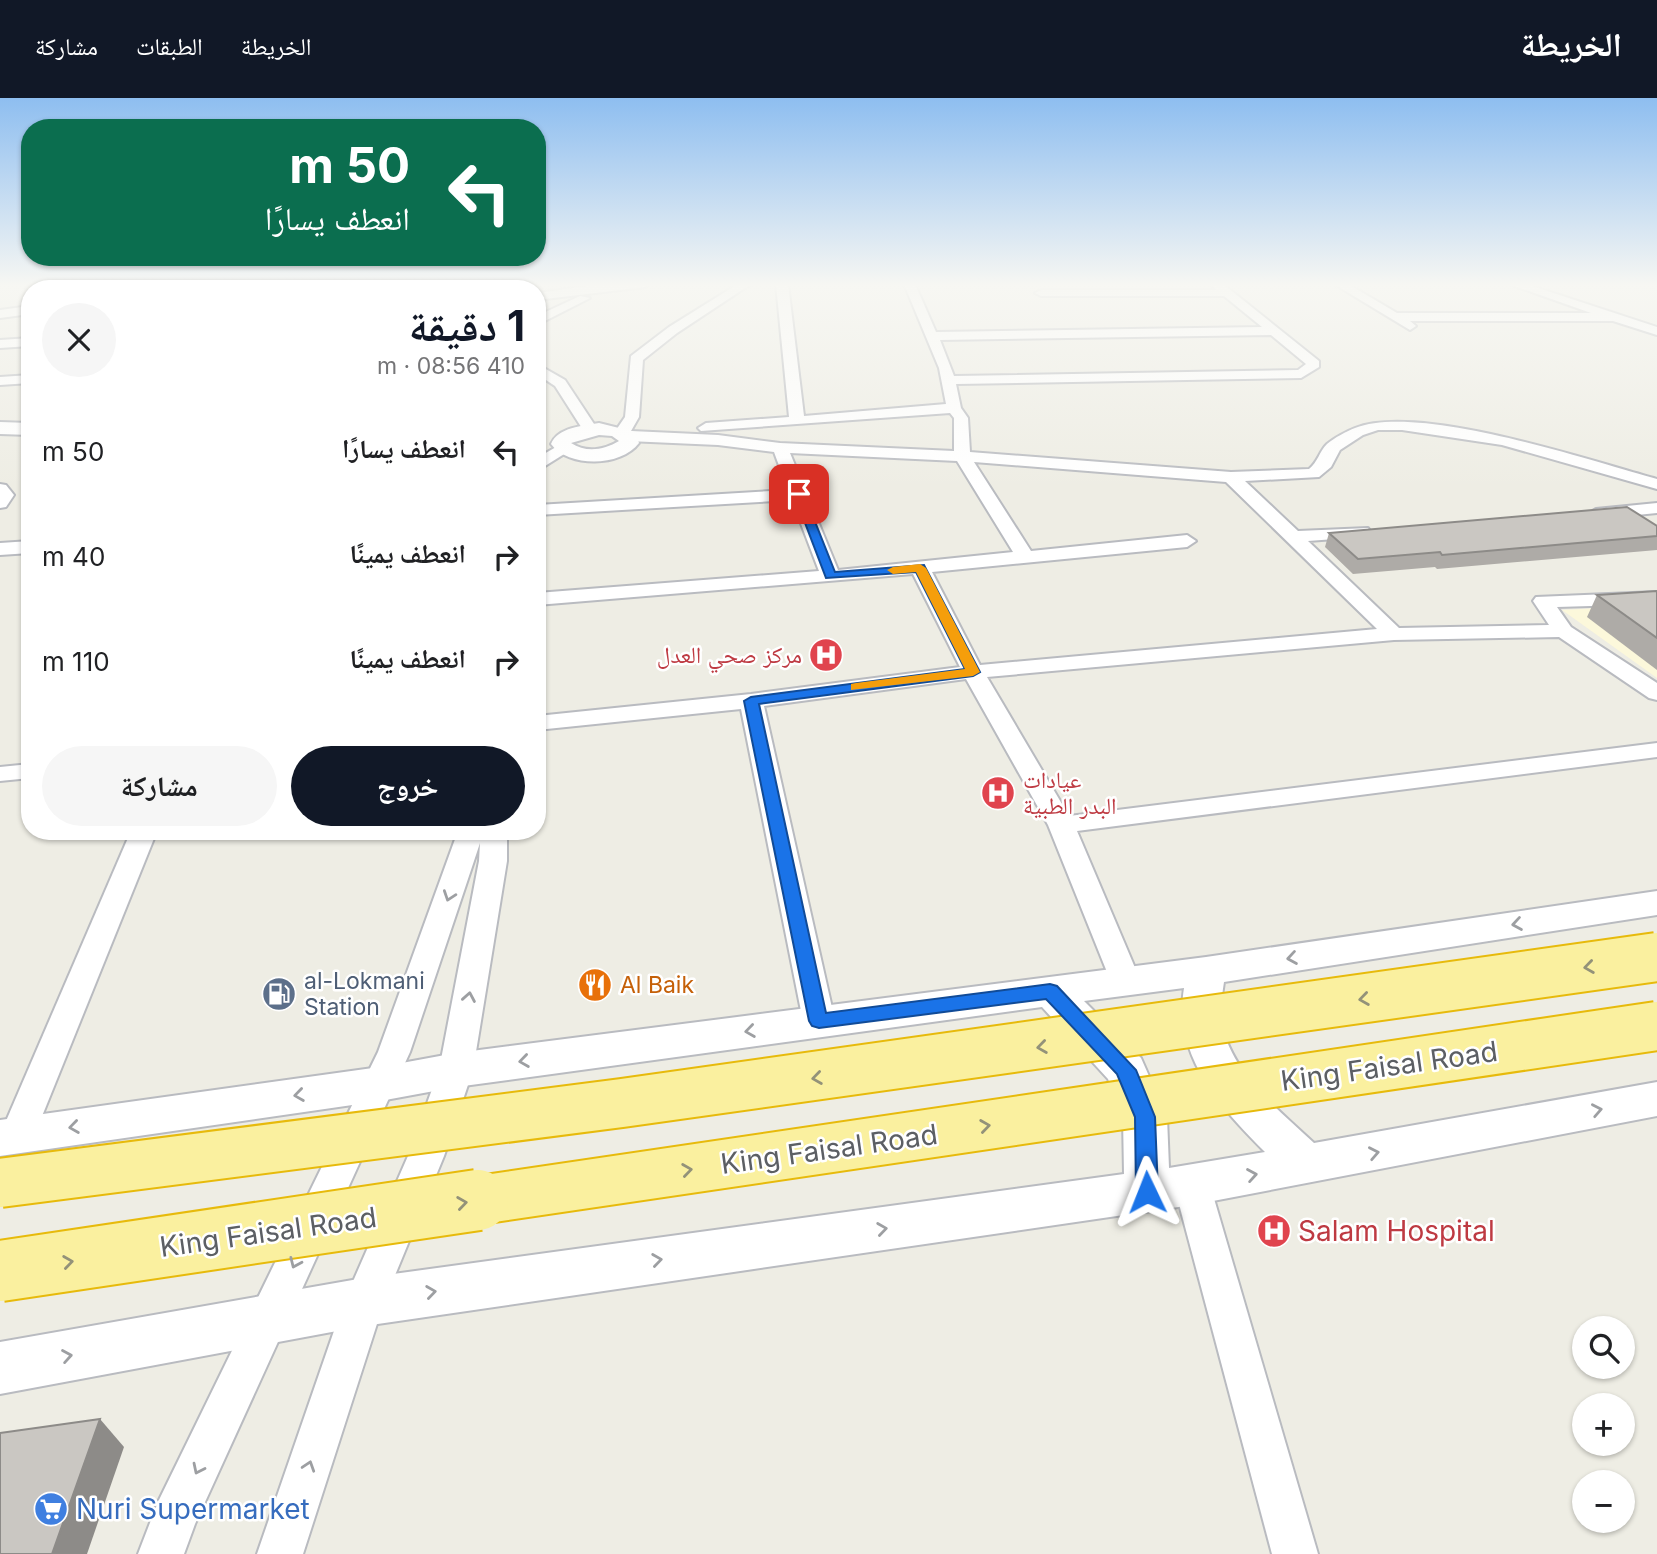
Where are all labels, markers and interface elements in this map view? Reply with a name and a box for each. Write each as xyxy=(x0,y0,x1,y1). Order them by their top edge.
text: الخريطة xyxy=(1521,24,1622,64)
text: مشاركة xyxy=(35,32,98,61)
text: الطبقات xyxy=(136,32,203,61)
text: الخريطة xyxy=(241,32,311,61)
text: 50 m xyxy=(289,136,410,195)
icon: left xyxy=(434,147,525,238)
text: انعطف يسارًا xyxy=(265,199,410,238)
text: 1 دقيقة xyxy=(409,300,525,351)
button: close xyxy=(42,303,116,377)
text: 410 m · 08:56 xyxy=(377,352,525,380)
text: انعطف يسارًا xyxy=(342,433,466,464)
icon: left xyxy=(487,433,525,471)
text: 50 m xyxy=(42,436,104,467)
pin xyxy=(769,464,829,524)
icon: arrive xyxy=(780,475,818,513)
text: انعطف يمينًا xyxy=(350,538,466,569)
icon: right xyxy=(487,538,525,576)
text: 40 m xyxy=(42,541,105,572)
hospital icon: مركز صحي العدل xyxy=(807,636,845,674)
place label: مركز صحي العدل xyxy=(657,641,802,674)
text: انعطف يمينًا xyxy=(350,643,466,674)
icon: right xyxy=(487,643,525,681)
text: 110 m xyxy=(42,646,110,677)
button: مشاركة xyxy=(42,746,277,826)
button: خروج xyxy=(291,746,525,826)
place label: عيادات البدر الطبية xyxy=(1023,766,1117,820)
hospital icon: عيادات البدر الطبية xyxy=(979,774,1017,812)
one-way arrow xyxy=(443,889,457,901)
one-way arrow xyxy=(1511,916,1523,931)
one-way arrow xyxy=(1286,951,1298,966)
one-way arrow xyxy=(1584,959,1595,974)
restaurant icon: Al Baik xyxy=(576,966,614,1004)
place label: al-Lokmani Station xyxy=(304,967,425,1021)
place label: Al Baik xyxy=(620,971,694,999)
fuel station icon: al-Lokmani Station xyxy=(260,975,298,1013)
one-way arrow xyxy=(461,991,476,1003)
one-way arrow xyxy=(1358,992,1370,1007)
one-way arrow xyxy=(744,1023,756,1038)
street label: King Faisal Road xyxy=(1278,1034,1500,1098)
one-way arrow xyxy=(1036,1039,1048,1054)
one-way arrow xyxy=(518,1054,530,1069)
one-way arrow xyxy=(811,1071,823,1086)
one-way arrow xyxy=(294,1088,305,1103)
one-way arrow xyxy=(1591,1104,1603,1119)
street label: King Faisal Road xyxy=(718,1117,940,1181)
one-way arrow xyxy=(979,1119,991,1134)
one-way arrow xyxy=(68,1120,80,1135)
one-way arrow xyxy=(1368,1146,1380,1161)
position arrow xyxy=(1110,1155,1184,1229)
one-way arrow xyxy=(682,1163,693,1178)
one-way arrow xyxy=(1246,1168,1258,1183)
one-way arrow xyxy=(456,1196,468,1211)
street label: King Faisal Road xyxy=(157,1200,379,1264)
hospital icon: Salam Hospital xyxy=(1255,1212,1293,1250)
place label: Salam Hospital xyxy=(1298,1214,1495,1248)
one-way arrow xyxy=(876,1222,888,1237)
one-way arrow xyxy=(651,1253,662,1268)
one-way arrow xyxy=(62,1254,73,1269)
one-way arrow xyxy=(289,1256,303,1268)
one-way arrow xyxy=(425,1285,437,1300)
map controls xyxy=(1572,1316,1635,1533)
button: search xyxy=(1572,1316,1635,1379)
one-way arrow xyxy=(61,1349,73,1364)
button: + xyxy=(1572,1393,1635,1456)
one-way arrow xyxy=(301,1460,315,1473)
one-way arrow xyxy=(192,1462,206,1474)
button: − xyxy=(1572,1470,1635,1533)
supermarket icon: Nuri Supermarket xyxy=(32,1490,70,1528)
place label: Nuri Supermarket xyxy=(76,1492,310,1526)

